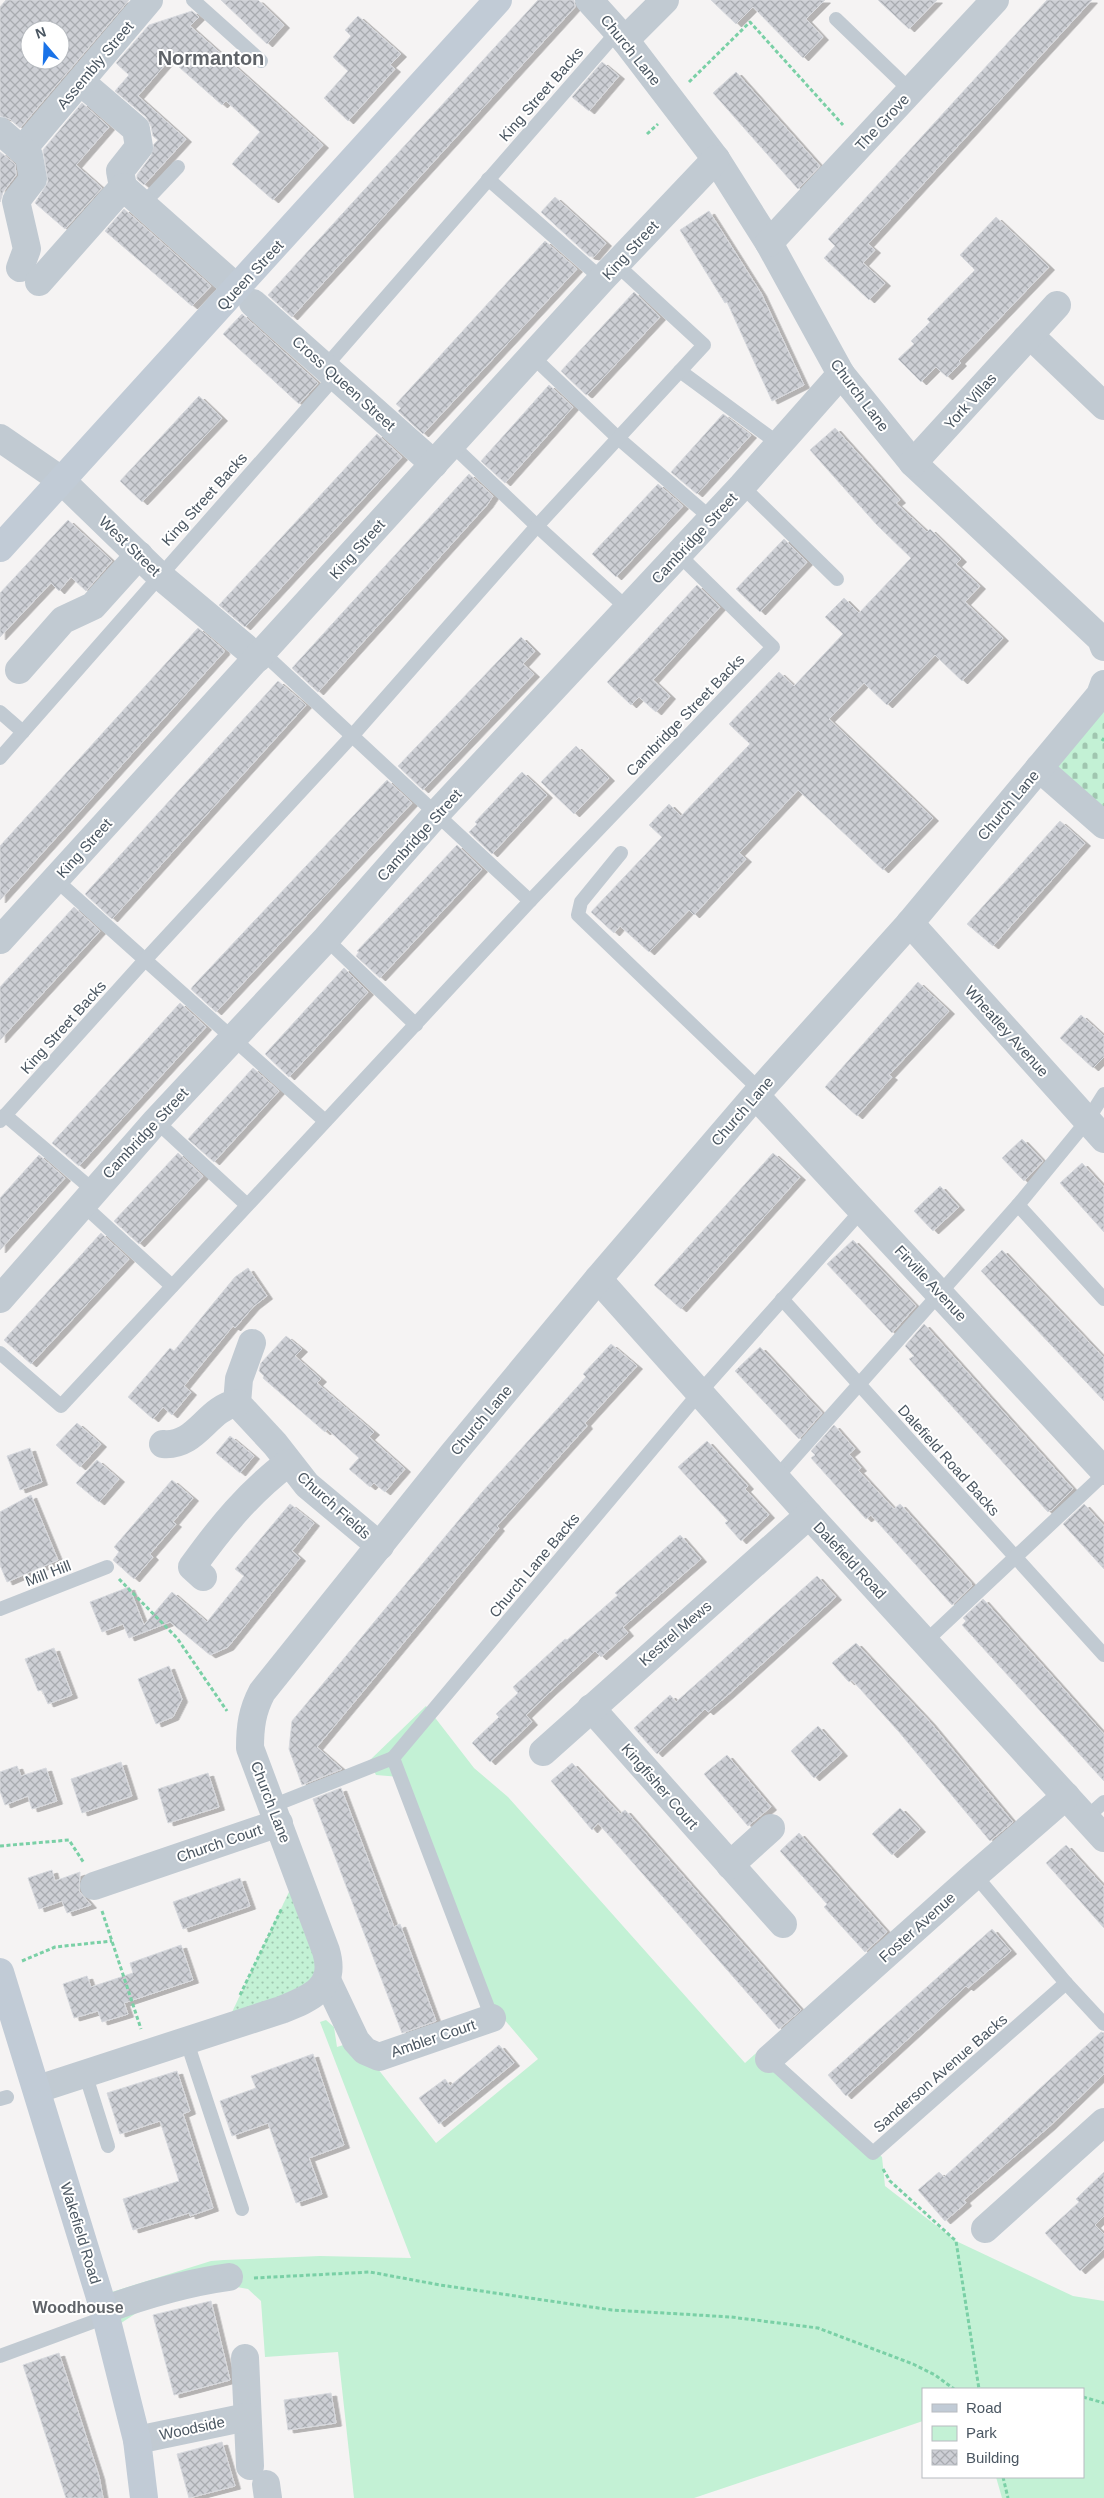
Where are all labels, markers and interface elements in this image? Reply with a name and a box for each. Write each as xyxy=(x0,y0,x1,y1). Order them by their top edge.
street label: Church Lane xyxy=(597,11,665,89)
street label: Assembly Street xyxy=(53,17,137,112)
north arrow xyxy=(20,20,70,70)
text: N xyxy=(33,23,48,42)
street label: King Street Backs xyxy=(495,43,587,145)
district label: Normanton xyxy=(158,47,264,69)
street label: The Grove xyxy=(852,90,912,154)
street label: King Street xyxy=(598,216,662,283)
street label: Queen Street xyxy=(213,236,287,313)
street label: Cross Queen Street xyxy=(289,332,400,434)
street label: Church Lane xyxy=(827,356,893,434)
street label: York Villas xyxy=(941,370,999,432)
street label: King Street Backs xyxy=(158,449,250,549)
street label: Cambridge Street xyxy=(648,489,741,587)
street label: West Street xyxy=(96,513,165,580)
street label: King Street xyxy=(326,515,389,582)
street label: Cambridge Street Backs xyxy=(622,651,748,779)
street label: Church Lane xyxy=(974,767,1042,843)
street label: Cambridge Street xyxy=(373,785,465,884)
street label: King Street xyxy=(53,814,116,881)
street label: King Street Backs xyxy=(17,977,109,1077)
street label: Wheatley Avenue xyxy=(962,982,1052,1080)
street label: Church Lane xyxy=(707,1073,777,1149)
street label: Cambridge Street xyxy=(99,1084,192,1182)
street label: Firville Avenue xyxy=(892,1242,970,1324)
street label: Church Lane xyxy=(447,1382,515,1458)
street label: Dalefield Road Backs xyxy=(895,1401,1003,1519)
street label: Church Fields xyxy=(294,1468,374,1542)
street label: Church Lane Backs xyxy=(485,1509,583,1621)
street label: Dalefield Road xyxy=(810,1518,890,1602)
street label: Mill Hill xyxy=(23,1557,73,1589)
street label: Kestrel Mews xyxy=(635,1597,715,1669)
street label: Kingfisher Court xyxy=(618,1740,702,1833)
street label: Church Lane xyxy=(248,1759,294,1845)
street label: Church Court xyxy=(174,1820,265,1866)
street label: Foster Avenue xyxy=(875,1888,959,1966)
street label: Sanderson Avenue Backs xyxy=(870,2010,1010,2136)
street label: Ambler Court xyxy=(388,2015,478,2060)
street label: Wakefield Road xyxy=(57,2180,105,2286)
district label: Woodhouse xyxy=(32,2299,124,2316)
legend xyxy=(922,2388,1084,2478)
text: Road xyxy=(966,2399,1002,2416)
street label: Woodside xyxy=(158,2413,226,2443)
text: Park xyxy=(966,2424,997,2441)
text: Building xyxy=(966,2449,1019,2466)

